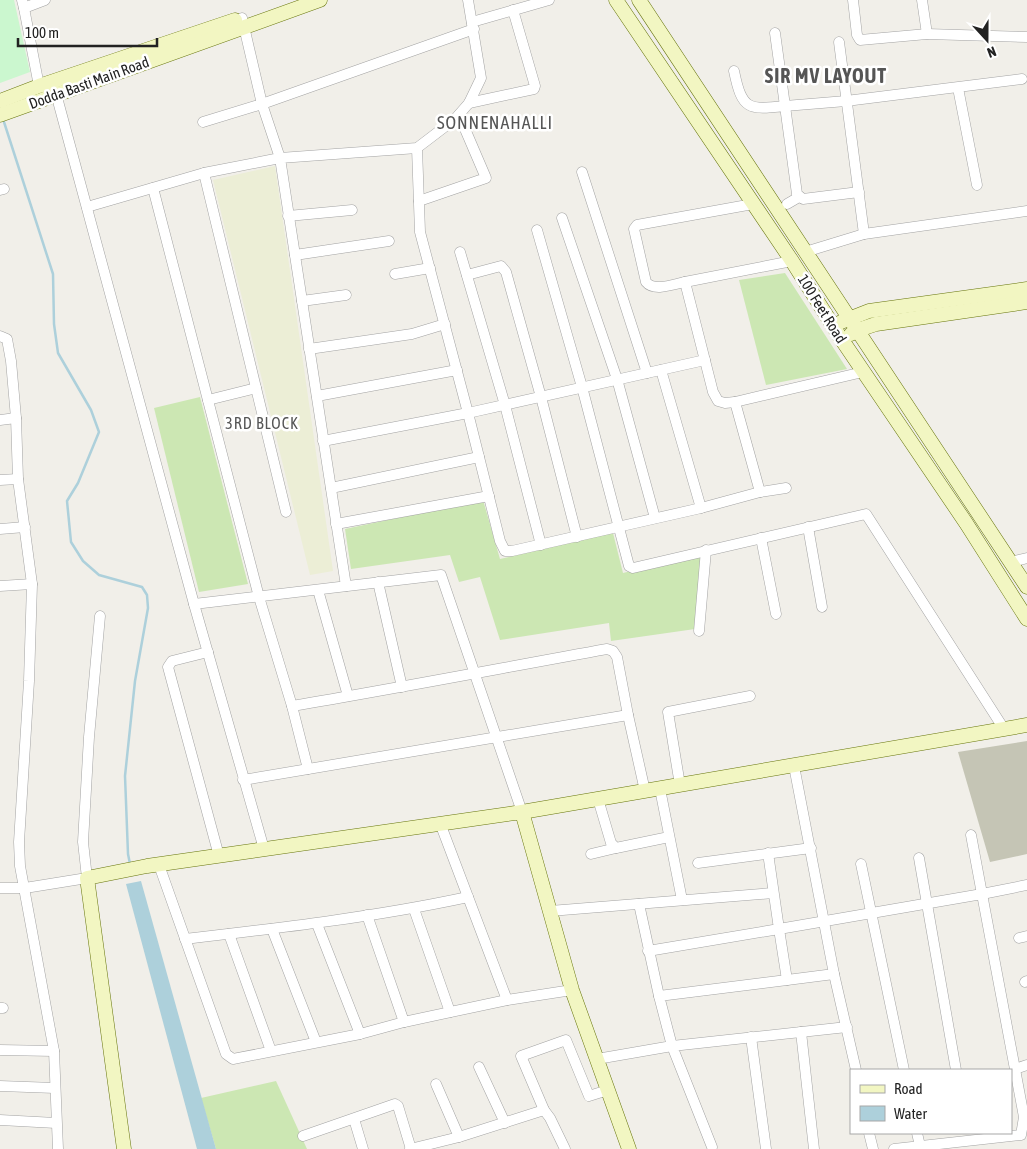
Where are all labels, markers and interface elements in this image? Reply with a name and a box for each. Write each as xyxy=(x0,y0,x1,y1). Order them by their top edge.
scale bar xyxy=(18,15,156,47)
north arrow xyxy=(962,15,1012,65)
text: 100 m xyxy=(25,24,59,41)
text: N xyxy=(985,43,998,61)
street label: Dodda Basti Main Road xyxy=(27,53,151,112)
district label: SIR MV LAYOUT xyxy=(765,64,887,87)
district label: SONNENAHALLI xyxy=(437,112,553,133)
street label: 100 Feet Road xyxy=(795,271,850,346)
district label: 3RD BLOCK xyxy=(225,414,299,432)
legend xyxy=(850,1069,1012,1134)
text: Road xyxy=(894,1080,923,1097)
text: Water xyxy=(894,1105,927,1122)

